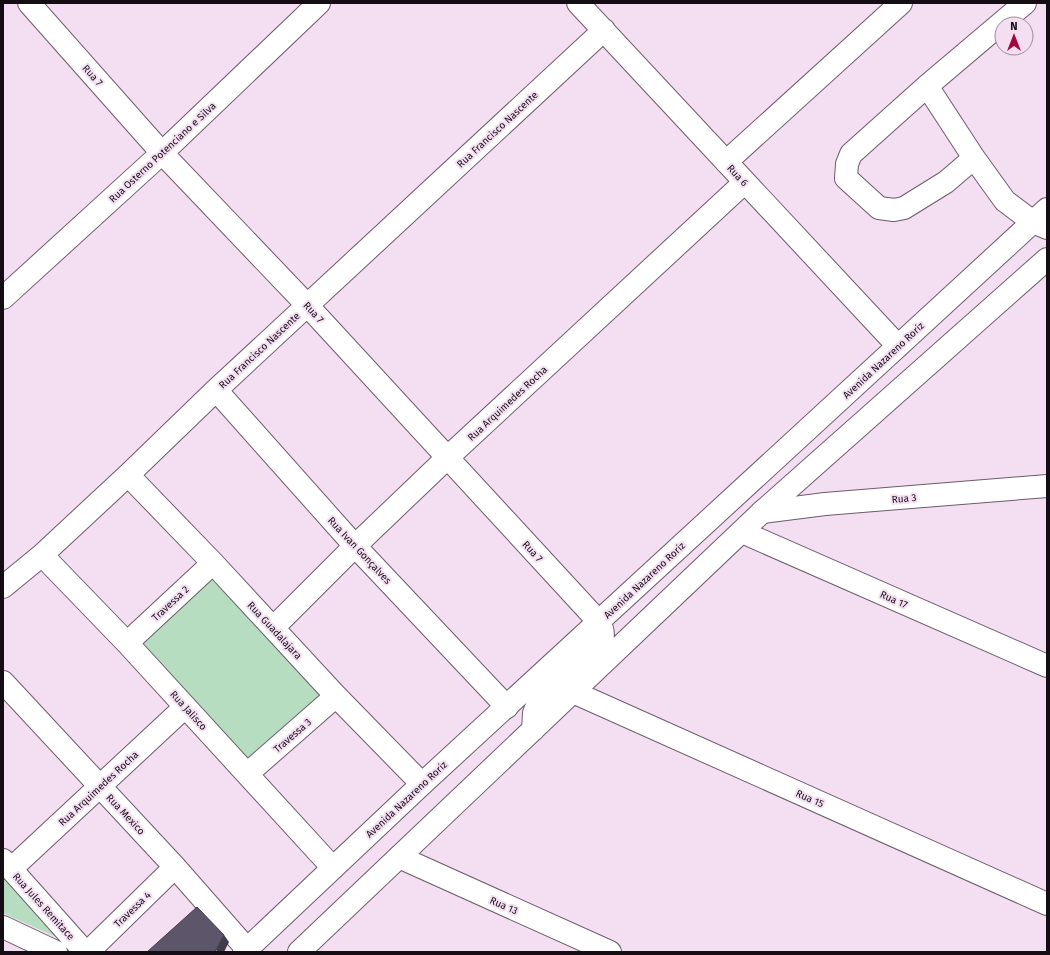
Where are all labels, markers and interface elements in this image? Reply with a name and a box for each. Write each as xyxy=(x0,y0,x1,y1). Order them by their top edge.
north arrow xyxy=(994,16,1034,56)
text: N xyxy=(1010,20,1018,33)
street label: Rua 7 xyxy=(80,63,105,89)
street label: Rua Francisco Nascente xyxy=(455,89,541,170)
street label: Rua Osterno Potenciano e Silva xyxy=(107,100,219,205)
street label: Rua 6 xyxy=(724,162,750,189)
street label: Rua 7 xyxy=(301,300,326,326)
street label: Rua Francisco Nascente xyxy=(217,310,303,391)
street label: Avenida Nazareno Roriz xyxy=(841,319,927,402)
street label: Rua Arquimedes Rocha xyxy=(465,364,550,444)
street label: Rua 3 xyxy=(891,492,917,506)
street label: Rua Ivan Gonçalves xyxy=(325,515,394,587)
street label: Rua 7 xyxy=(520,539,545,565)
street label: Avenida Nazareno Roriz xyxy=(602,539,688,622)
street label: Travessa 2 xyxy=(150,584,192,624)
street label: Rua 17 xyxy=(878,589,910,611)
street label: Rua Guadalajara xyxy=(245,599,304,662)
street label: Rua Jalisco xyxy=(167,688,209,733)
street label: Travessa 3 xyxy=(271,716,314,755)
street label: Rua Arquimedes Rocha xyxy=(56,749,141,829)
street label: Avenida Nazareno Roriz xyxy=(364,758,450,841)
street label: Rua 15 xyxy=(794,787,825,810)
street label: Rua Mexico xyxy=(103,792,147,838)
street label: Rua Jules Remitace xyxy=(10,871,77,943)
street label: Travessa 4 xyxy=(112,889,154,930)
street label: Rua 13 xyxy=(488,894,519,917)

